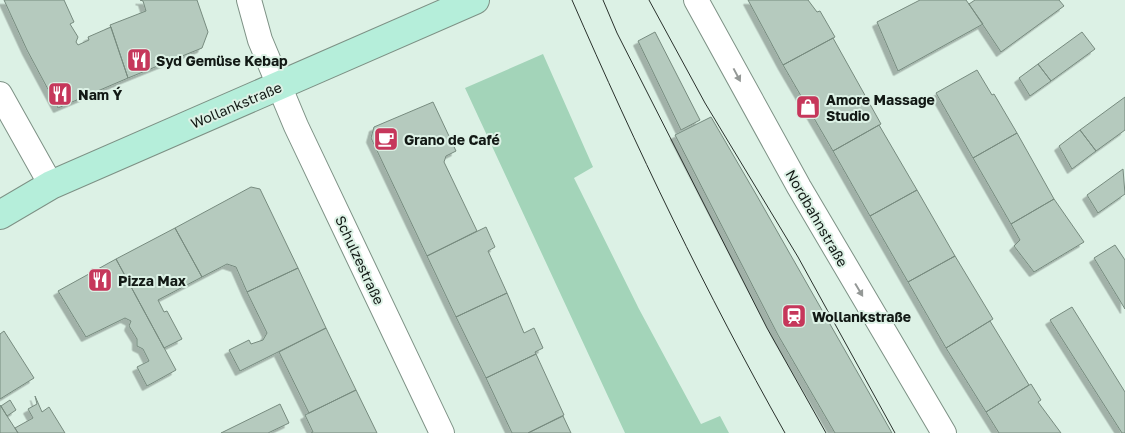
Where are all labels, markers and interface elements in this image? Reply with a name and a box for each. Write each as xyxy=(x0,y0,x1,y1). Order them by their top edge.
restaurant icon: Syd Gemüse Kebap xyxy=(126,47,152,73)
place label: Syd Gemüse Kebap xyxy=(156,52,288,69)
one-way arrow xyxy=(732,68,741,81)
street label: Wollankstraße xyxy=(188,78,284,132)
restaurant icon: Nam Ý xyxy=(47,81,73,107)
place label: Nam Ý xyxy=(78,86,123,103)
place label: Amore Massage Studio xyxy=(826,91,935,124)
shop icon: Amore Massage Studio xyxy=(795,94,821,120)
cafe icon: Grano de Café xyxy=(373,126,399,152)
place label: Grano de Café xyxy=(404,131,500,148)
street label: Nordbahnstraße xyxy=(782,166,852,270)
street label: Schulzestraße xyxy=(332,213,388,307)
restaurant icon: Pizza Max xyxy=(87,267,113,293)
place label: Pizza Max xyxy=(118,272,186,289)
one-way arrow xyxy=(855,282,863,297)
station icon: Wollankstraße xyxy=(781,303,807,329)
place label: Wollankstraße xyxy=(812,308,911,325)

